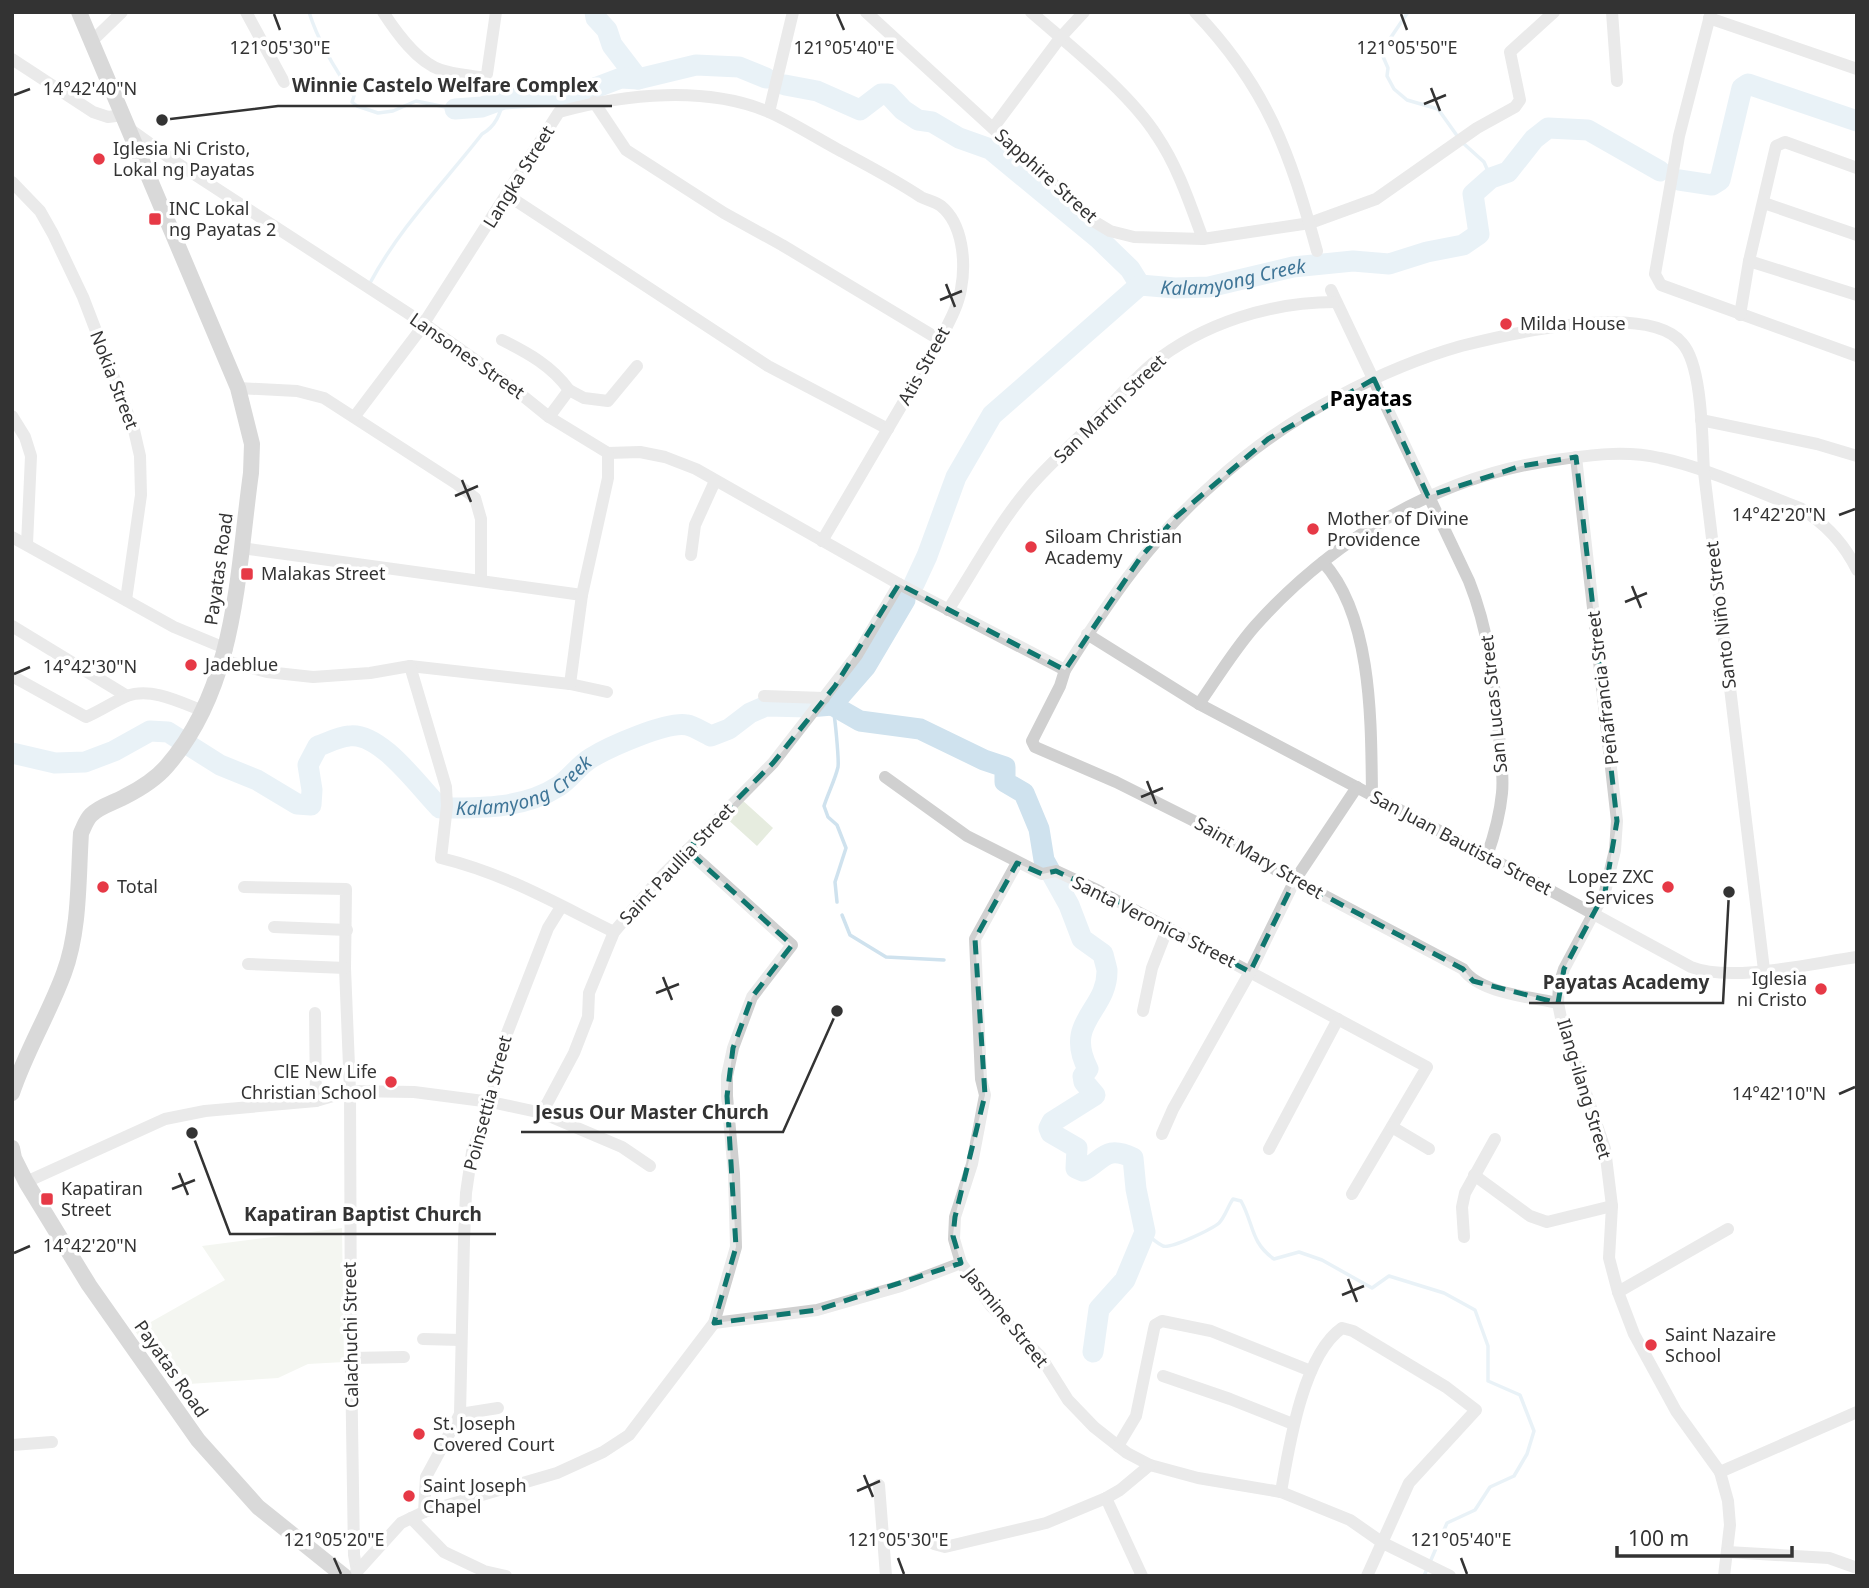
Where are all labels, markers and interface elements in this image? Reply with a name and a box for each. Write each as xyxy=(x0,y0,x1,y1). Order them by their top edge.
text: 121°05'30"E xyxy=(229,35,331,59)
text: 121°05'40"E xyxy=(793,35,895,59)
text: 121°05'50"E xyxy=(1356,35,1458,59)
callout: Winnie Castelo Welfare Complex xyxy=(278,66,612,106)
text: Winnie Castelo Welfare Complex xyxy=(292,72,598,98)
text: 14°42'40"N xyxy=(43,76,137,100)
street label: Langka Street xyxy=(477,120,559,232)
street label: Sapphire Street xyxy=(990,123,1103,228)
place label: Iglesia Ni Cristo, Lokal ng Payatas xyxy=(113,136,255,181)
marker: Iglesia Ni Cristo, Lokal ng Payatas xyxy=(91,151,107,167)
place label: INC Lokal ng Payatas 2 xyxy=(169,196,276,241)
marker: INC Lokal ng Payatas 2 xyxy=(147,211,163,227)
water label: Kalamyong Creek xyxy=(1160,253,1307,301)
street label: Lansones Street xyxy=(405,307,530,404)
place label: Milda House xyxy=(1520,311,1626,335)
marker: Milda House xyxy=(1498,316,1514,332)
street label: Atis Street xyxy=(892,322,955,409)
street label: Nokia Street xyxy=(85,327,145,433)
street label: San Martin Street xyxy=(1048,348,1171,468)
district label: Payatas xyxy=(1330,384,1412,412)
text: 14°42'20"N xyxy=(1732,502,1826,526)
place label: Mother of Divine Providence xyxy=(1327,506,1469,551)
street label: Payatas Road xyxy=(198,511,238,627)
marker: Mother of Divine Providence xyxy=(1305,521,1321,537)
place label: Siloam Christian Academy xyxy=(1045,524,1182,569)
marker: Siloam Christian Academy xyxy=(1023,539,1039,555)
street label: Santo Niño Street xyxy=(1699,539,1741,690)
place label: Malakas Street xyxy=(261,561,386,585)
marker: Malakas Street xyxy=(239,566,255,582)
street label: Peñafrancia Street xyxy=(1581,609,1623,767)
street label: San Lucas Street xyxy=(1474,633,1512,774)
place label: Jadeblue xyxy=(203,652,278,676)
text: 14°42'30"N xyxy=(43,654,137,678)
marker: Jadeblue xyxy=(183,657,199,673)
water label: Kalamyong Creek xyxy=(456,749,597,821)
street label: San Juan Bautista Street xyxy=(1367,784,1557,900)
street label: Saint Paullia Street xyxy=(614,797,739,929)
street label: Saint Mary Street xyxy=(1191,811,1329,904)
place label: Lopez ZXC Services xyxy=(1568,864,1654,909)
street label: Santa Veronica Street xyxy=(1069,869,1241,973)
place label: Total xyxy=(117,874,158,898)
marker: Total xyxy=(95,879,111,895)
marker: Lopez ZXC Services xyxy=(1660,879,1676,895)
callout: Payatas Academy xyxy=(1529,963,1723,1003)
place label: Iglesia ni Cristo xyxy=(1737,966,1807,1011)
text: Payatas Academy xyxy=(1543,969,1709,995)
marker: Iglesia ni Cristo xyxy=(1813,981,1829,997)
street label: Ilang-ilang Street xyxy=(1552,1016,1618,1162)
street label: Poinsettia Street xyxy=(457,1032,517,1173)
place label: ClE New Life Christian School xyxy=(241,1059,377,1104)
marker: ClE New Life Christian School xyxy=(383,1074,399,1090)
text: 14°42'10"N xyxy=(1732,1081,1826,1105)
callout: Jesus Our Master Church xyxy=(521,1092,783,1132)
text: Jesus Our Master Church xyxy=(533,1099,769,1125)
place label: Kapatiran Street xyxy=(61,1176,143,1221)
marker: Kapatiran Street xyxy=(39,1191,55,1207)
callout: Kapatiran Baptist Church xyxy=(230,1194,496,1234)
text: Kapatiran Baptist Church xyxy=(244,1201,482,1227)
text: 14°42'20"N xyxy=(43,1233,137,1257)
street label: Calachuchi Street xyxy=(337,1261,363,1408)
street label: Jasmine Street xyxy=(958,1261,1055,1372)
street label: Payatas Road xyxy=(129,1315,214,1422)
place label: Saint Nazaire School xyxy=(1665,1322,1776,1367)
marker: Saint Nazaire School xyxy=(1643,1337,1659,1353)
place label: St. Joseph Covered Court xyxy=(433,1411,555,1456)
marker: St. Joseph Covered Court xyxy=(411,1426,427,1442)
place label: Saint Joseph Chapel xyxy=(423,1473,527,1518)
marker: Saint Joseph Chapel xyxy=(401,1488,417,1504)
scale bar xyxy=(1617,1514,1792,1558)
text: 100 m xyxy=(1628,1524,1689,1552)
text: 121°05'20"E xyxy=(283,1527,385,1551)
text: 121°05'30"E xyxy=(847,1527,949,1551)
text: 121°05'40"E xyxy=(1410,1527,1512,1551)

